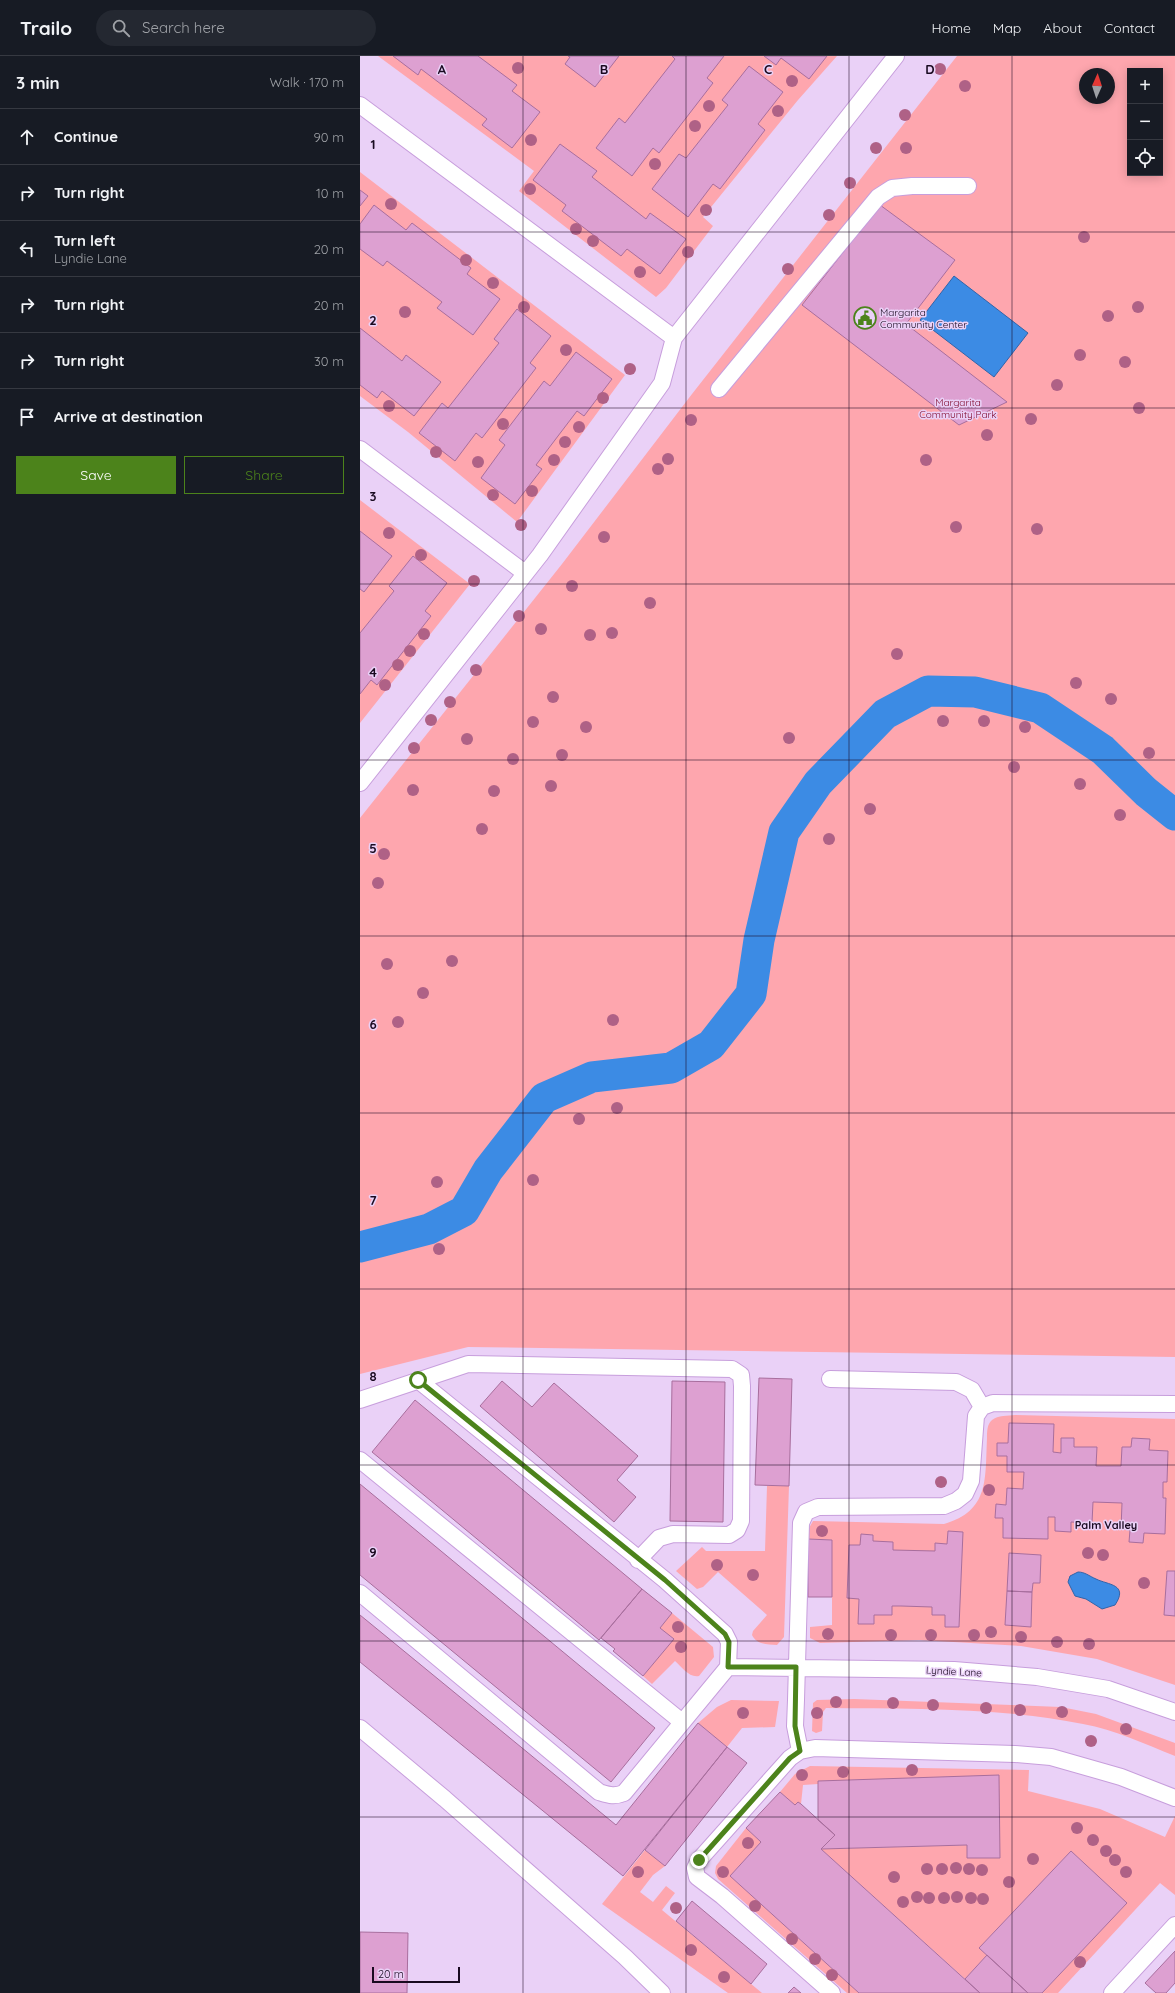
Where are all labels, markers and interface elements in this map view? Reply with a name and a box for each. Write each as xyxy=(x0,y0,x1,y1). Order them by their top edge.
search box xyxy=(96,10,376,46)
text: Trailo xyxy=(20,16,72,40)
icon: search xyxy=(110,17,132,39)
text: Search here xyxy=(142,18,225,37)
text: Home xyxy=(932,19,971,37)
text: Map xyxy=(993,19,1021,37)
text: About xyxy=(1043,19,1082,37)
text: Contact xyxy=(1104,19,1155,37)
text: A xyxy=(438,61,447,77)
text: B xyxy=(600,61,608,77)
text: C xyxy=(764,61,772,77)
text: D xyxy=(925,61,935,77)
north arrow xyxy=(1079,68,1115,104)
map controls xyxy=(1127,68,1163,176)
button: + xyxy=(1127,68,1163,104)
text: 3 min xyxy=(16,72,60,93)
text: Walk · 170 m xyxy=(269,74,344,90)
button: − xyxy=(1127,104,1163,140)
icon: ahead xyxy=(16,126,38,148)
text: Continue xyxy=(54,127,118,146)
text: 90 m xyxy=(314,129,344,145)
text: 1 xyxy=(370,136,376,152)
button: locate xyxy=(1127,140,1163,176)
icon: right xyxy=(16,182,38,204)
text: Turn right xyxy=(54,183,125,202)
text: 10 m xyxy=(316,185,344,201)
text: Turn left xyxy=(54,231,116,250)
icon: left xyxy=(16,238,38,260)
text: 20 m xyxy=(314,241,344,257)
text: Lyndie Lane xyxy=(54,250,127,266)
icon: right xyxy=(16,294,38,316)
text: Turn right xyxy=(54,295,125,314)
text: 20 m xyxy=(314,297,344,313)
public building icon: Margarita Community Center xyxy=(852,305,878,331)
place label: Margarita Community Center xyxy=(880,306,967,331)
text: 2 xyxy=(369,312,377,328)
icon: right xyxy=(16,350,38,372)
text: Turn right xyxy=(54,351,125,370)
text: 30 m xyxy=(314,353,344,369)
park label: Margarita Community Park xyxy=(919,396,997,421)
icon: arrive xyxy=(16,406,38,428)
text: Arrive at destination xyxy=(54,407,203,426)
button: Save xyxy=(16,456,176,494)
button: Share xyxy=(184,456,344,494)
text: 3 xyxy=(370,488,377,504)
text: 4 xyxy=(369,664,377,680)
text: 5 xyxy=(369,840,377,856)
text: 6 xyxy=(369,1016,377,1032)
text: 7 xyxy=(369,1192,377,1208)
text: 8 xyxy=(369,1368,377,1384)
route start xyxy=(409,1371,427,1389)
district label: Palm Valley xyxy=(1075,1518,1137,1532)
text: 9 xyxy=(369,1544,377,1560)
street label: Lyndie Lane xyxy=(926,1664,983,1679)
route end xyxy=(690,1851,708,1869)
scale bar xyxy=(372,1965,460,1984)
text: 20 m xyxy=(378,1967,404,1981)

